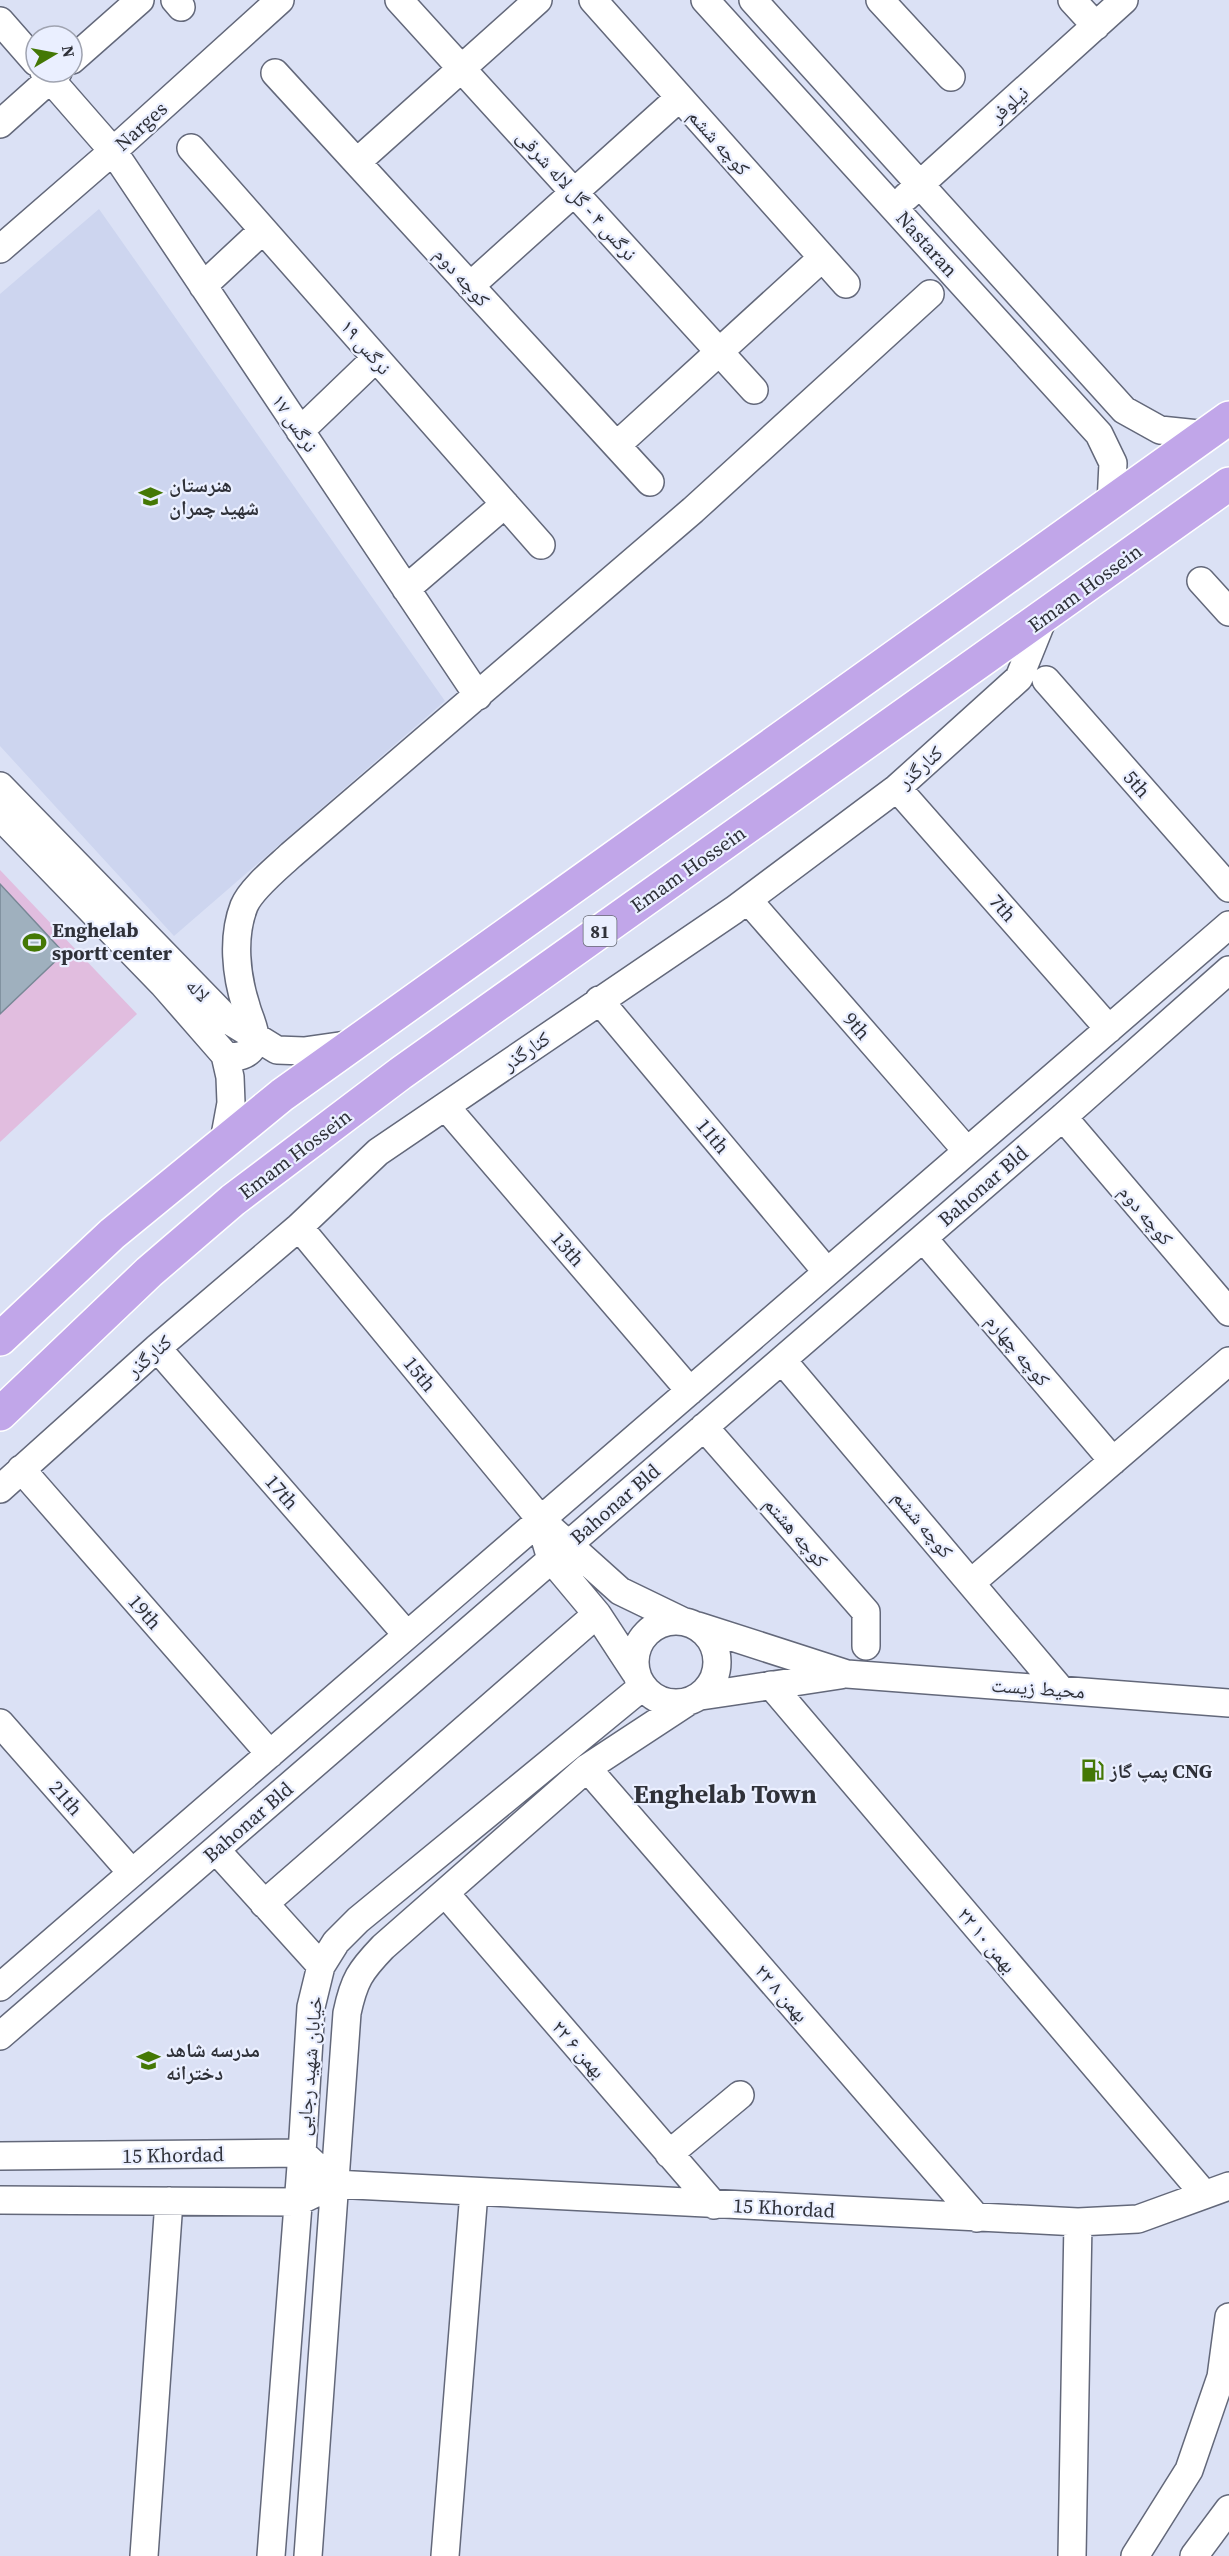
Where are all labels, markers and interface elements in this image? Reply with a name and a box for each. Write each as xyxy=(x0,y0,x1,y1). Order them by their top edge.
north arrow xyxy=(24,24,84,84)
text: N xyxy=(57,44,81,59)
street label: نیلوفر xyxy=(983,79,1035,130)
street label: Narges xyxy=(109,95,173,157)
street label: کوچه ششم xyxy=(681,103,757,181)
street label: نرگس ۴ - گل لاله شرقی xyxy=(510,123,644,267)
street label: Nastaran xyxy=(890,205,964,283)
street label: کوچه دوم xyxy=(428,241,496,313)
street label: نرگس ۱۹ xyxy=(334,313,398,381)
street label: نرگس ۱۷ xyxy=(265,388,325,458)
place label: هنرستان شهید چمران xyxy=(169,471,259,522)
school or university icon: هنرستان شهید چمران xyxy=(138,484,164,510)
street label: Emam Hossein xyxy=(1022,537,1148,639)
street label: کنارگذر xyxy=(890,739,949,796)
street label: 5th xyxy=(1117,764,1157,804)
street label: Emam Hossein xyxy=(625,819,751,919)
street label: 7th xyxy=(983,888,1023,928)
place label: Enghelab sportt center xyxy=(52,916,173,967)
road number: 81 xyxy=(584,916,616,946)
sports icon: Enghelab sportt center xyxy=(21,929,47,955)
street label: لاله xyxy=(180,972,216,1008)
street label: 9th xyxy=(837,1006,877,1046)
street label: کنارگذر xyxy=(496,1024,556,1078)
street label: Emam Hossein xyxy=(233,1102,357,1206)
street label: 11th xyxy=(690,1112,736,1160)
street label: Bahonar Bld xyxy=(932,1139,1034,1233)
street label: کوچه دوم xyxy=(1112,1179,1180,1251)
street label: 13th xyxy=(545,1225,591,1273)
street label: کوچه چهارم xyxy=(979,1308,1057,1392)
street label: کنارگذر xyxy=(119,1328,178,1384)
street label: 15th xyxy=(397,1350,443,1398)
street label: Bahonar Bld xyxy=(564,1457,666,1551)
street label: 17th xyxy=(259,1468,305,1516)
street label: کوچه ششم xyxy=(886,1484,960,1564)
street label: کوچه هشتم xyxy=(757,1491,835,1573)
street label: 19th xyxy=(122,1588,168,1636)
street label: محیط زیست xyxy=(990,1671,1086,1705)
place label: پمپ گاز CNG xyxy=(1109,1757,1213,1785)
fuel station icon: پمپ گاز CNG xyxy=(1079,1758,1105,1784)
street label: 21th xyxy=(43,1774,89,1822)
street label: Bahonar Bld xyxy=(197,1775,299,1869)
district label: Enghelab Town xyxy=(633,1776,817,1812)
street label: ۲۲ بهمن ۱۰ xyxy=(951,1901,1023,1979)
street label: ۲۲ بهمن ۸ xyxy=(749,1958,815,2028)
street label: خیابان شهید رجایی xyxy=(289,1995,329,2137)
street label: ۲۲ بهمن ۶ xyxy=(546,2014,612,2084)
place label: مدرسه شاهد دخترانه xyxy=(166,2036,260,2087)
school or university icon: مدرسه شاهد دخترانه xyxy=(135,2048,161,2074)
street label: 15 Khordad xyxy=(122,2140,225,2170)
street label: 15 Khordad xyxy=(732,2191,836,2225)

